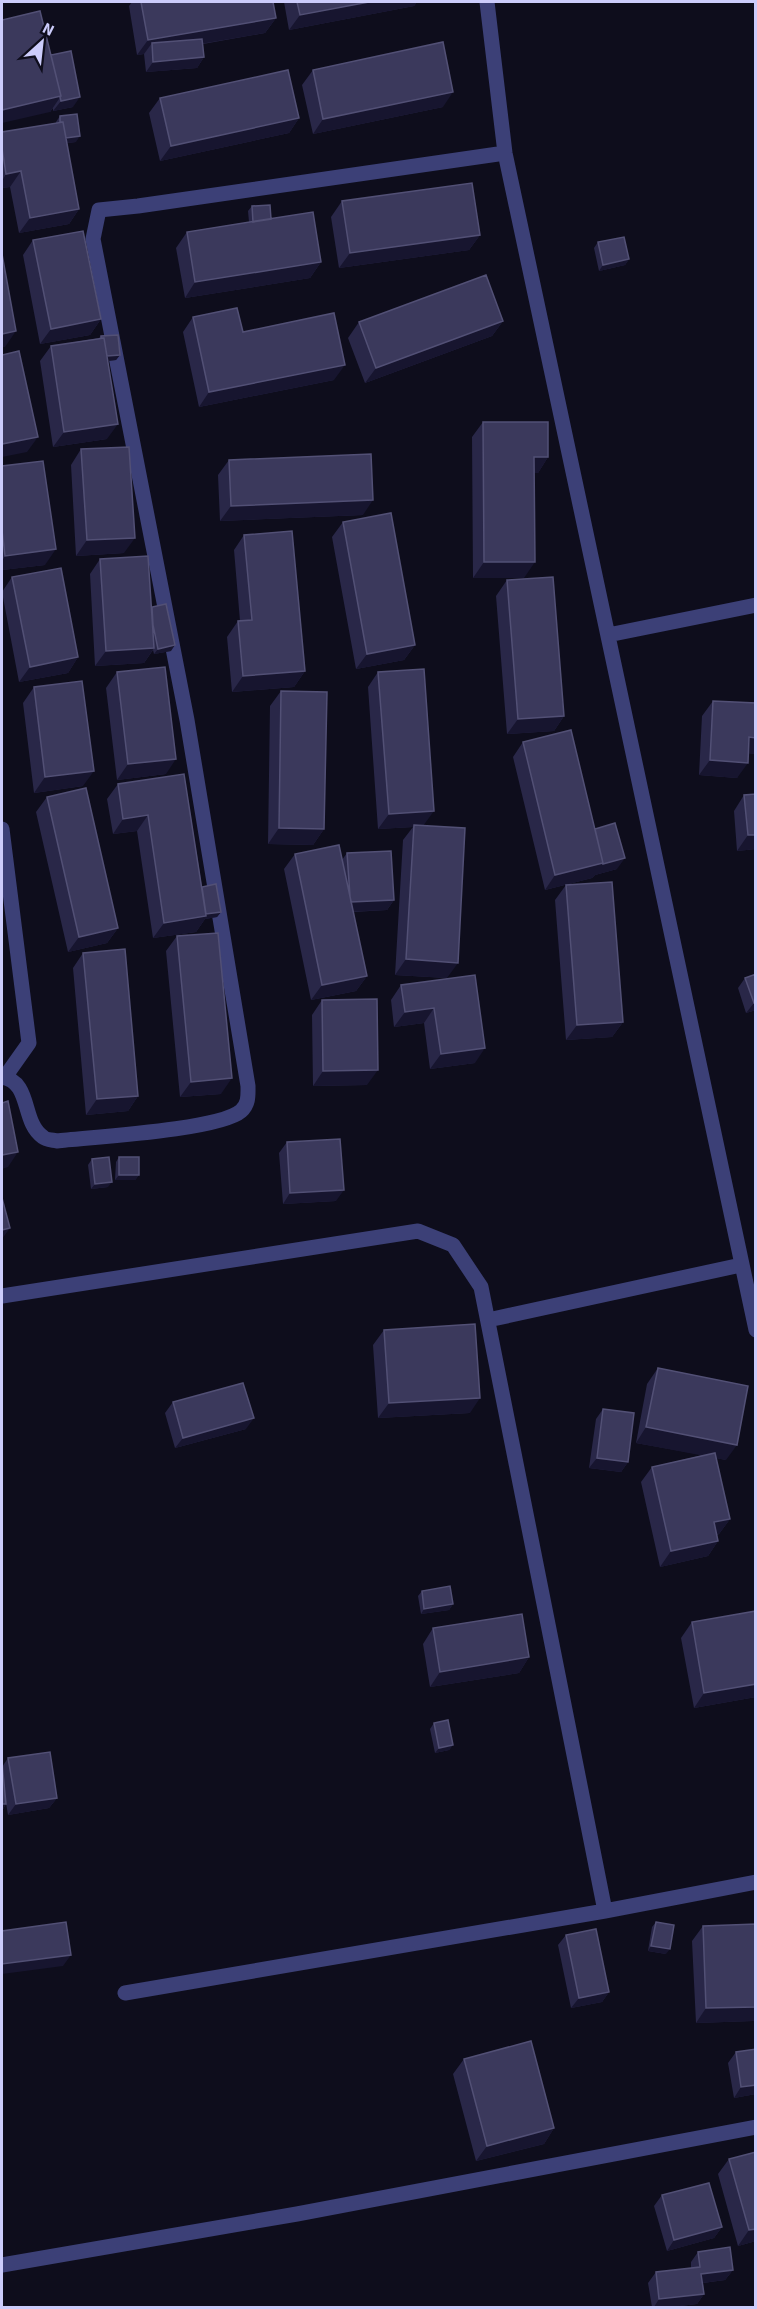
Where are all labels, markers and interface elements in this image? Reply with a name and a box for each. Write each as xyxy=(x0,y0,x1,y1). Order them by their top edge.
north arrow xyxy=(12,12,72,72)
text: N xyxy=(39,17,58,42)

